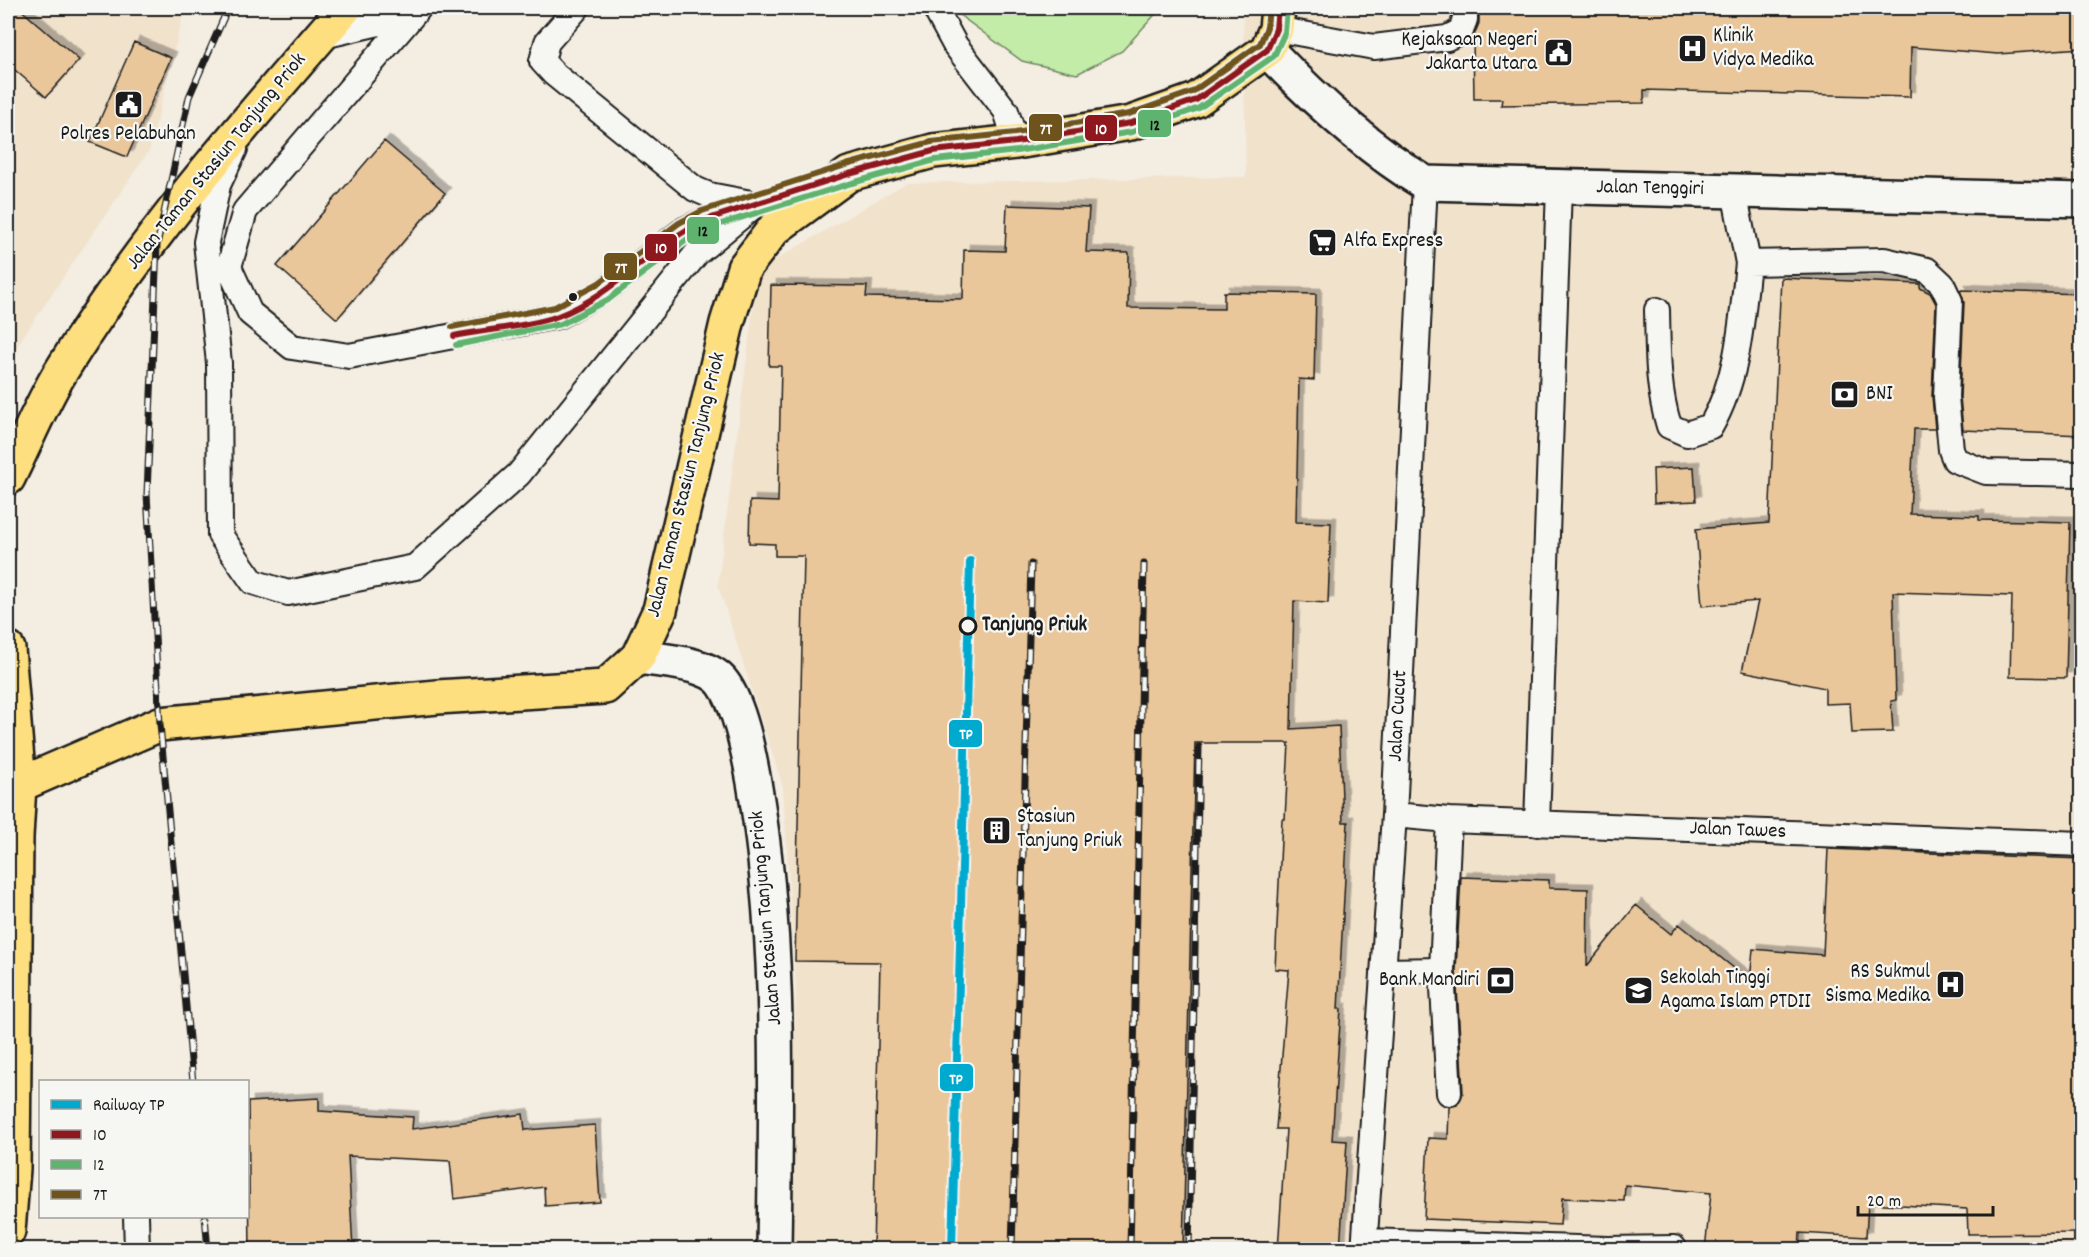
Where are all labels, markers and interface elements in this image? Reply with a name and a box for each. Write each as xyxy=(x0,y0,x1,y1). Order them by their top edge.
place label: Klinik Vidya Medika xyxy=(1713,22,1815,76)
place label: Kejaksaan Negeri Jakarta Utara xyxy=(1401,26,1538,80)
hospital icon: Klinik Vidya Medika xyxy=(1676,33,1708,65)
public building icon: Kejaksaan Negeri Jakarta Utara xyxy=(1542,37,1574,69)
street label: Jalan Taman Stasiun Tanjung Priok xyxy=(120,47,314,277)
public building icon: Polres Pelabuhan xyxy=(112,88,144,120)
line badge: 12 xyxy=(1137,109,1172,138)
line badge: 7T xyxy=(1028,113,1063,142)
line badge: 10 xyxy=(1084,114,1118,142)
text: 12 xyxy=(1150,115,1160,138)
text: 7T xyxy=(1040,119,1053,142)
text: 10 xyxy=(1095,119,1107,142)
place label: Polres Pelabuhan xyxy=(60,120,196,150)
street label: Jalan Tenggiri xyxy=(1596,173,1704,205)
line badge: 12 xyxy=(686,216,720,245)
text: 12 xyxy=(698,221,708,244)
supermarket icon: Alfa Express xyxy=(1306,226,1338,258)
place label: Alfa Express xyxy=(1343,227,1443,257)
line badge: 10 xyxy=(644,233,678,262)
text: 10 xyxy=(655,238,667,261)
line badge: 7T xyxy=(603,252,638,281)
text: 7T xyxy=(615,258,628,281)
unlabelled marker xyxy=(567,291,579,303)
street label: Jalan Taman Stasiun Tanjung Priok xyxy=(640,349,734,621)
bank icon: BNI xyxy=(1829,379,1861,411)
place label: BNI xyxy=(1866,380,1893,410)
place label: Tanjung Priuk xyxy=(982,611,1087,641)
marker: Tanjung Priuk xyxy=(959,617,977,635)
street label: Jalan Cucut xyxy=(1382,669,1416,762)
line badge: TP xyxy=(948,719,983,748)
text: TP xyxy=(959,724,974,747)
place label: Stasiun Tanjung Priuk xyxy=(1017,803,1122,857)
street label: Jalan Stasiun Tanjung Priok xyxy=(743,809,791,1027)
building icon: Stasiun Tanjung Priuk xyxy=(980,814,1012,846)
street label: Jalan Tawes xyxy=(1689,814,1787,848)
place label: RS Sukmul Sisma Medika xyxy=(1825,958,1931,1012)
place label: Sekolah Tinggi Agama Islam PTDII xyxy=(1660,964,1811,1018)
bank icon: Bank Mandiri xyxy=(1484,965,1516,997)
place label: Bank Mandiri xyxy=(1379,966,1479,996)
hospital icon: RS Sukmul Sisma Medika xyxy=(1935,969,1967,1001)
school or university icon: Sekolah Tinggi Agama Islam PTDII xyxy=(1623,975,1655,1007)
line badge: TP xyxy=(939,1063,974,1092)
text: TP xyxy=(949,1069,964,1092)
legend xyxy=(39,1080,249,1218)
text: Railway TP xyxy=(93,1094,165,1119)
text: 10 xyxy=(93,1124,107,1149)
text: 12 xyxy=(93,1154,105,1179)
scale bar xyxy=(1858,1179,1993,1217)
text: 7T xyxy=(93,1184,107,1209)
text: 20 m xyxy=(1867,1190,1901,1215)

